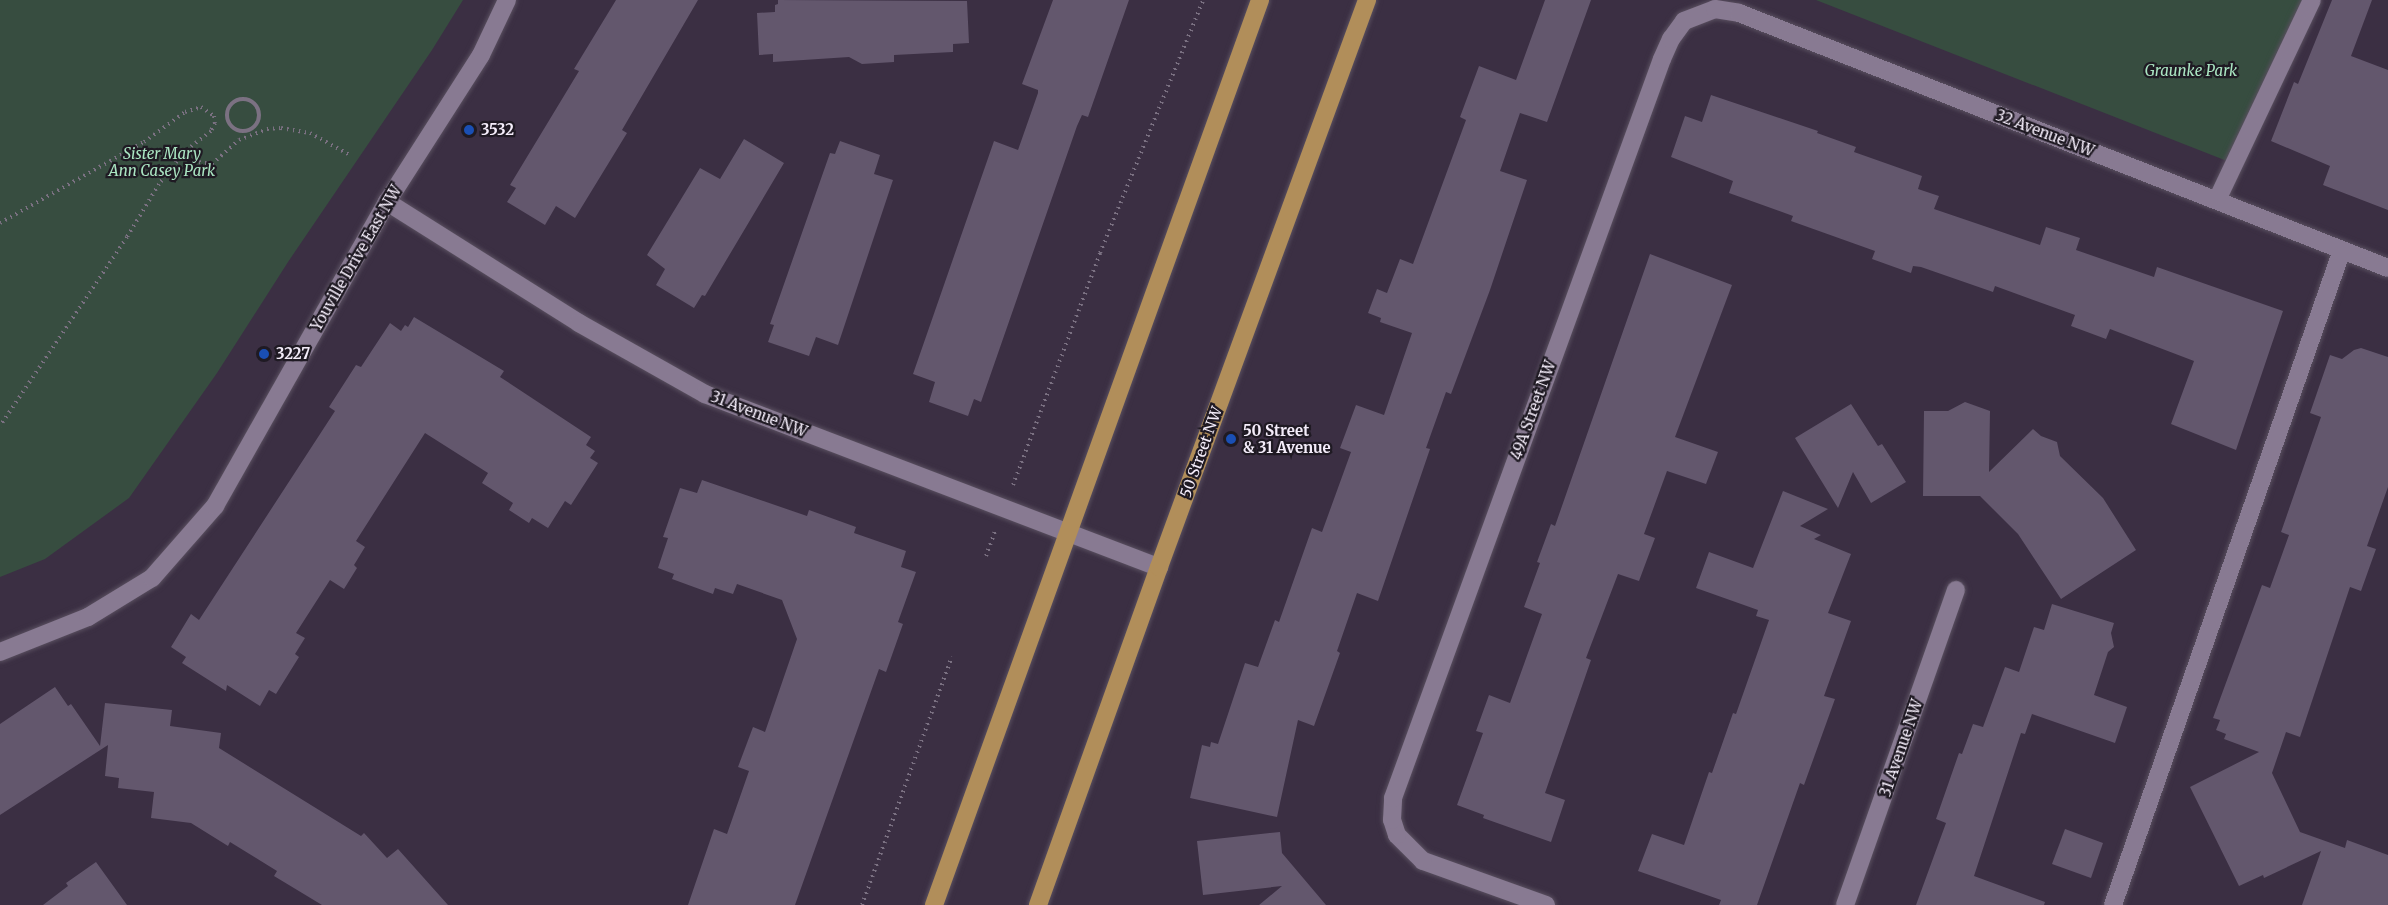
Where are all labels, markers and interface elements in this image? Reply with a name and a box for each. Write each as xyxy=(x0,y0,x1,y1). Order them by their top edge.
park label: Graunke Park xyxy=(2145,62,2237,80)
street label: 32 Avenue NW xyxy=(1993,106,2097,160)
place label: 3532 xyxy=(481,121,514,139)
marker: 3532 xyxy=(462,123,476,137)
park label: Sister Mary Ann Casey Park xyxy=(109,144,215,179)
street label: Youville Drive East NW xyxy=(307,182,405,334)
place label: 3227 xyxy=(276,345,310,363)
marker: 3227 xyxy=(257,347,271,361)
street label: 49A Street NW xyxy=(1507,358,1559,462)
street label: 31 Avenue NW xyxy=(708,387,810,441)
street label: 50 Street NW xyxy=(1176,404,1226,500)
place label: 50 Street & 31 Avenue xyxy=(1243,421,1331,456)
marker: 50 Street & 31 Avenue xyxy=(1224,432,1238,446)
street label: 31 Avenue NW xyxy=(1876,697,1926,799)

